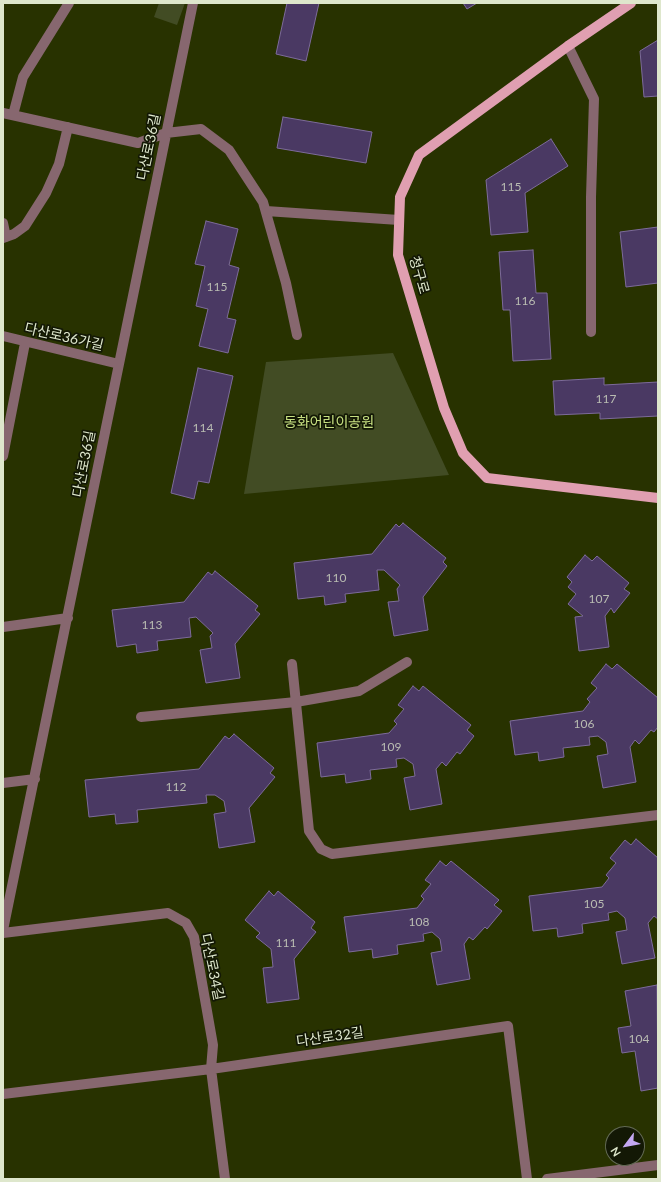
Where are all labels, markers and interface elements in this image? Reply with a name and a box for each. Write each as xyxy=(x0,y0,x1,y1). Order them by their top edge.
street label: 다산로36길 xyxy=(134,112,164,182)
house number: 115 xyxy=(501,180,521,194)
street label: 청구로 xyxy=(406,254,432,296)
house number: 115 xyxy=(207,280,227,294)
house number: 116 xyxy=(515,294,535,308)
street label: 다산로36가길 xyxy=(23,320,105,354)
house number: 117 xyxy=(596,392,616,406)
park label: 동화어린이공원 xyxy=(284,414,374,430)
house number: 114 xyxy=(193,421,213,435)
street label: 다산로36길 xyxy=(69,429,99,499)
house number: 110 xyxy=(326,571,346,585)
house number: 107 xyxy=(589,592,609,606)
house number: 113 xyxy=(142,618,162,632)
house number: 106 xyxy=(574,717,594,731)
house number: 109 xyxy=(381,740,401,754)
house number: 112 xyxy=(166,780,186,794)
house number: 105 xyxy=(584,897,604,911)
house number: 108 xyxy=(409,915,429,929)
street label: 다산로34길 xyxy=(197,932,227,1002)
house number: 111 xyxy=(276,936,296,950)
street label: 다산로32길 xyxy=(295,1024,365,1050)
house number: 104 xyxy=(629,1032,649,1046)
north arrow xyxy=(605,1126,645,1166)
text: N xyxy=(607,1145,623,1159)

